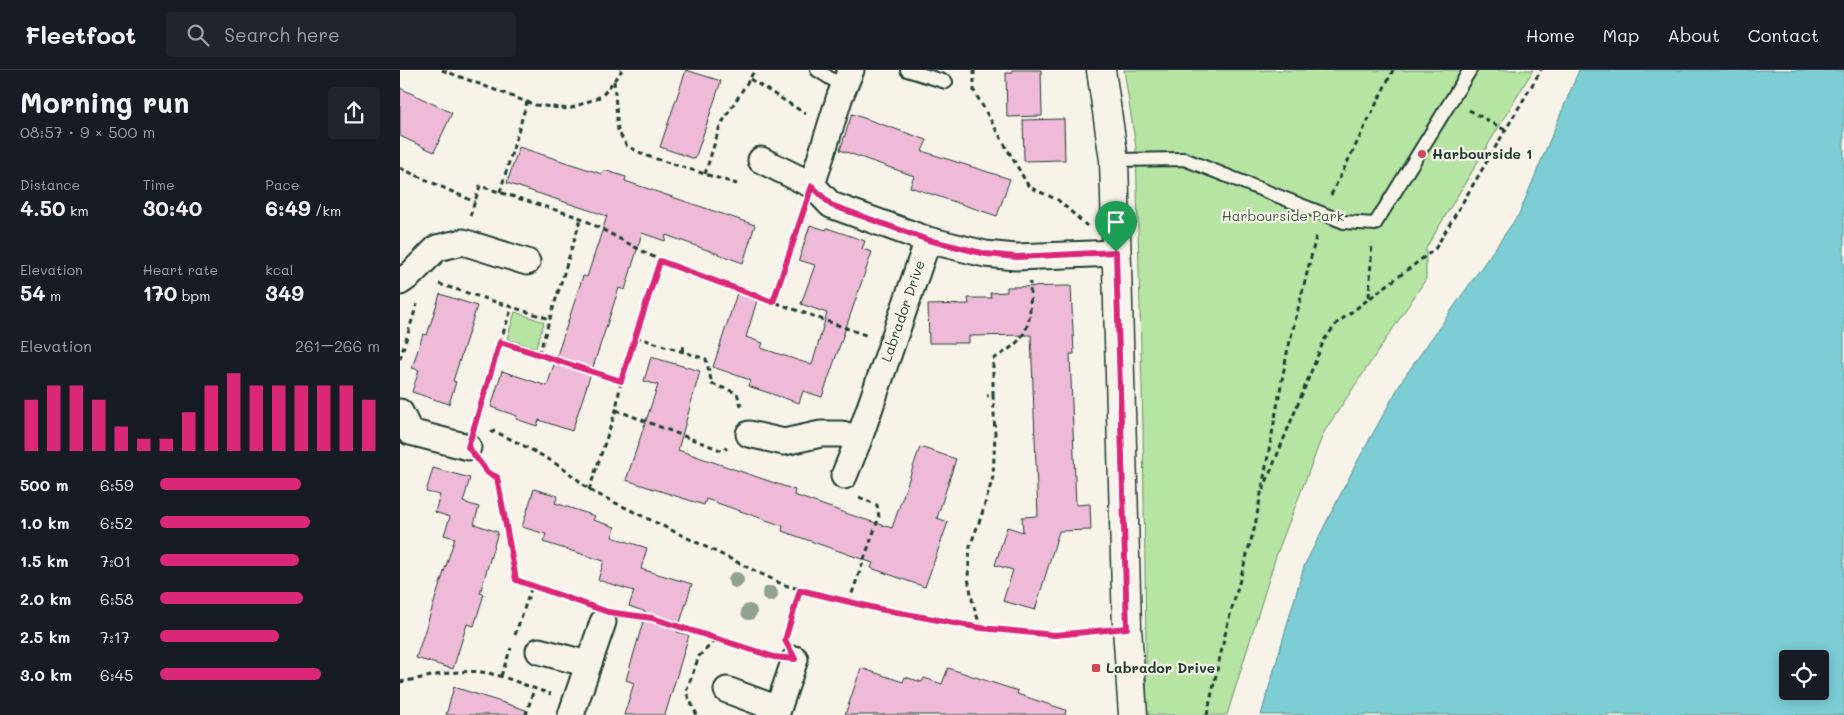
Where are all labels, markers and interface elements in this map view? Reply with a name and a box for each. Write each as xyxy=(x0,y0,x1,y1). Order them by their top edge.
search box xyxy=(166,12,516,57)
text: Fleetfoot xyxy=(25,19,136,50)
icon: search xyxy=(184,21,212,49)
text: Search here xyxy=(224,22,340,47)
text: Home xyxy=(1526,23,1575,47)
text: Map xyxy=(1603,23,1639,47)
text: About xyxy=(1667,23,1720,47)
text: Contact xyxy=(1748,23,1819,47)
text: Morning run xyxy=(20,84,189,120)
button: share xyxy=(328,87,380,139)
text: 08:57 · 9 × 500 m xyxy=(20,121,155,142)
place label: Harbourside 1 xyxy=(1432,144,1532,163)
marker: Harbourside 1 xyxy=(1416,148,1428,160)
text: Distance xyxy=(20,175,80,194)
text: Time xyxy=(143,175,175,194)
text: Pace xyxy=(265,175,300,194)
text: 4.50 xyxy=(20,194,66,221)
text: 30:40 xyxy=(143,194,202,221)
text: 6:49 xyxy=(265,194,311,221)
text: km xyxy=(66,201,89,220)
text: /km xyxy=(311,201,341,220)
pin xyxy=(1095,201,1137,252)
park label: Harbourside Park xyxy=(1222,206,1344,225)
icon: arrive xyxy=(1102,208,1130,236)
street label: Labrador Drive xyxy=(876,257,929,364)
text: Elevation xyxy=(20,260,83,279)
text: Heart rate xyxy=(143,260,218,279)
text: kcal xyxy=(265,260,293,279)
text: 54 xyxy=(20,279,46,306)
text: 170 xyxy=(143,279,177,306)
text: 349 xyxy=(265,279,304,306)
text: m xyxy=(46,286,61,305)
text: bpm xyxy=(177,286,210,305)
text: Elevation xyxy=(20,335,92,356)
text: 261–266 m xyxy=(295,335,380,356)
text: 500 m xyxy=(20,474,68,495)
text: 6:59 xyxy=(100,474,133,495)
text: 1.0 km xyxy=(20,512,69,533)
text: 6:52 xyxy=(100,512,133,533)
text: 1.5 km xyxy=(20,550,68,571)
text: 7:01 xyxy=(100,550,131,571)
text: 2.0 km xyxy=(20,588,71,609)
text: 6:58 xyxy=(100,588,134,609)
text: 2.5 km xyxy=(20,626,70,647)
text: 7:17 xyxy=(100,626,130,647)
map controls xyxy=(1779,650,1829,700)
button: locate xyxy=(1779,650,1829,700)
place label: Labrador Drive xyxy=(1106,658,1215,677)
marker: Labrador Drive xyxy=(1090,662,1102,674)
text: 3.0 km xyxy=(20,664,72,685)
text: 6:45 xyxy=(100,664,133,685)

